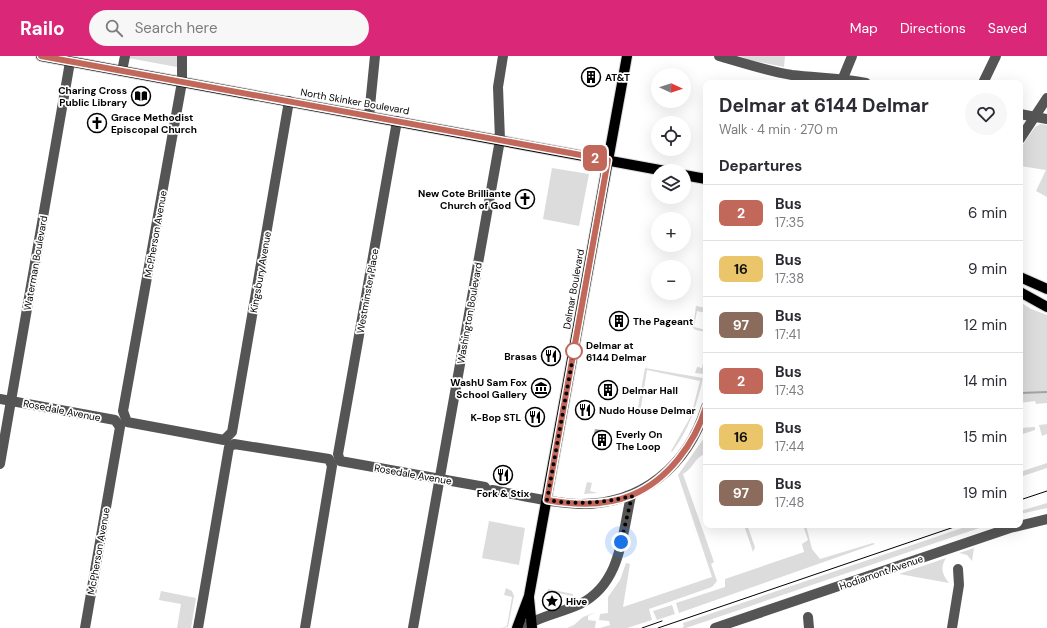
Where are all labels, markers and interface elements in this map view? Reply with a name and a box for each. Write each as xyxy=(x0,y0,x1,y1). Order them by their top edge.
search box xyxy=(89,10,369,46)
text: Railo xyxy=(20,16,65,41)
icon: search xyxy=(103,17,125,39)
text: Search here xyxy=(135,18,217,38)
text: Map xyxy=(850,19,878,37)
text: Directions xyxy=(900,19,966,37)
text: Saved xyxy=(988,19,1027,37)
building icon: AT&T xyxy=(580,66,602,88)
north arrow xyxy=(651,68,691,108)
map controls xyxy=(651,68,691,300)
place label: AT&T xyxy=(605,71,630,84)
place label: Charing Cross Public Library xyxy=(58,84,127,109)
library icon: Charing Cross Public Library xyxy=(130,85,152,107)
street label: North Skinker Boulevard xyxy=(300,86,410,117)
text: Delmar at 6144 Delmar xyxy=(719,93,929,118)
button: heart xyxy=(965,93,1007,135)
place label: Grace Methodist Episcopal Church xyxy=(111,111,197,136)
church icon: Grace Methodist Episcopal Church xyxy=(86,112,108,134)
button: locate xyxy=(651,116,691,156)
text: Walk · 4 min · 270 m xyxy=(719,121,838,138)
line badge: 2 xyxy=(582,145,608,171)
text: 2 xyxy=(591,149,599,167)
text: Departures xyxy=(719,156,802,176)
button: layers xyxy=(651,164,691,204)
place label: New Cote Brilliante Church of God xyxy=(418,187,511,212)
church icon: New Cote Brilliante Church of God xyxy=(514,188,536,210)
street label: McPherson Avenue xyxy=(141,189,170,279)
text: Bus xyxy=(775,194,802,214)
text: 6 min xyxy=(968,203,1007,223)
text: 2 xyxy=(737,204,745,222)
button: + xyxy=(651,212,691,252)
text: 17:35 xyxy=(775,214,804,231)
street label: Waterman Boulevard xyxy=(21,215,50,312)
street label: Kingsbury Avenue xyxy=(247,230,274,314)
street label: Westminster Place xyxy=(354,247,381,335)
street label: Delmar Boulevard xyxy=(560,248,587,330)
text: Bus xyxy=(775,250,802,270)
text: 9 min xyxy=(968,259,1007,279)
button: − xyxy=(651,260,691,300)
text: 16 xyxy=(734,260,748,278)
street label: Washington Boulevard xyxy=(454,261,485,365)
text: 17:38 xyxy=(775,270,804,287)
text: Bus xyxy=(775,306,802,326)
building icon: The Pageant xyxy=(608,310,630,332)
place label: The Pageant xyxy=(633,315,693,328)
text: 12 min xyxy=(964,315,1007,335)
text: 97 xyxy=(733,316,749,334)
text: 17:41 xyxy=(775,326,801,343)
place label: Delmar at 6144 Delmar xyxy=(586,339,646,364)
marker: Delmar at 6144 Delmar xyxy=(565,342,583,360)
restaurant icon: Brasas xyxy=(540,345,562,367)
place label: Brasas xyxy=(504,350,537,363)
text: Bus xyxy=(775,362,802,382)
text: 14 min xyxy=(964,371,1007,391)
text: 2 xyxy=(737,372,745,390)
place label: WashU Sam Fox School Gallery xyxy=(450,376,527,401)
museum icon: WashU Sam Fox School Gallery xyxy=(530,377,552,399)
building icon: Delmar Hall xyxy=(597,379,619,401)
text: 17:43 xyxy=(775,382,804,399)
place label: Delmar Hall xyxy=(622,384,678,397)
street label: Rosedale Avenue xyxy=(22,397,102,424)
restaurant icon: Nudo House Delmar xyxy=(574,399,596,421)
place label: Nudo House Delmar xyxy=(599,404,696,417)
restaurant icon: K-Bop STL xyxy=(524,406,546,428)
place label: K-Bop STL xyxy=(470,411,521,424)
text: Bus xyxy=(775,418,802,438)
text: 15 min xyxy=(964,427,1007,447)
place label: Everly On The Loop xyxy=(616,428,662,453)
text: 16 xyxy=(734,428,748,446)
building icon: Everly On The Loop xyxy=(591,429,613,451)
text: 17:44 xyxy=(775,438,804,455)
street label: Rosedale Avenue xyxy=(373,461,453,488)
restaurant icon: Fork & Stix xyxy=(492,464,514,486)
text: Bus xyxy=(775,474,802,494)
text: 19 min xyxy=(963,483,1007,503)
text: 97 xyxy=(733,484,749,502)
place label: Fork & Stix xyxy=(477,487,530,500)
text: 17:48 xyxy=(775,494,804,511)
street label: McPherson Avenue xyxy=(84,506,113,596)
your location xyxy=(611,532,631,552)
street label: Hodiamont Avenue xyxy=(837,552,925,593)
place icon: Hive xyxy=(541,590,563,612)
place label: Hive xyxy=(566,595,587,608)

